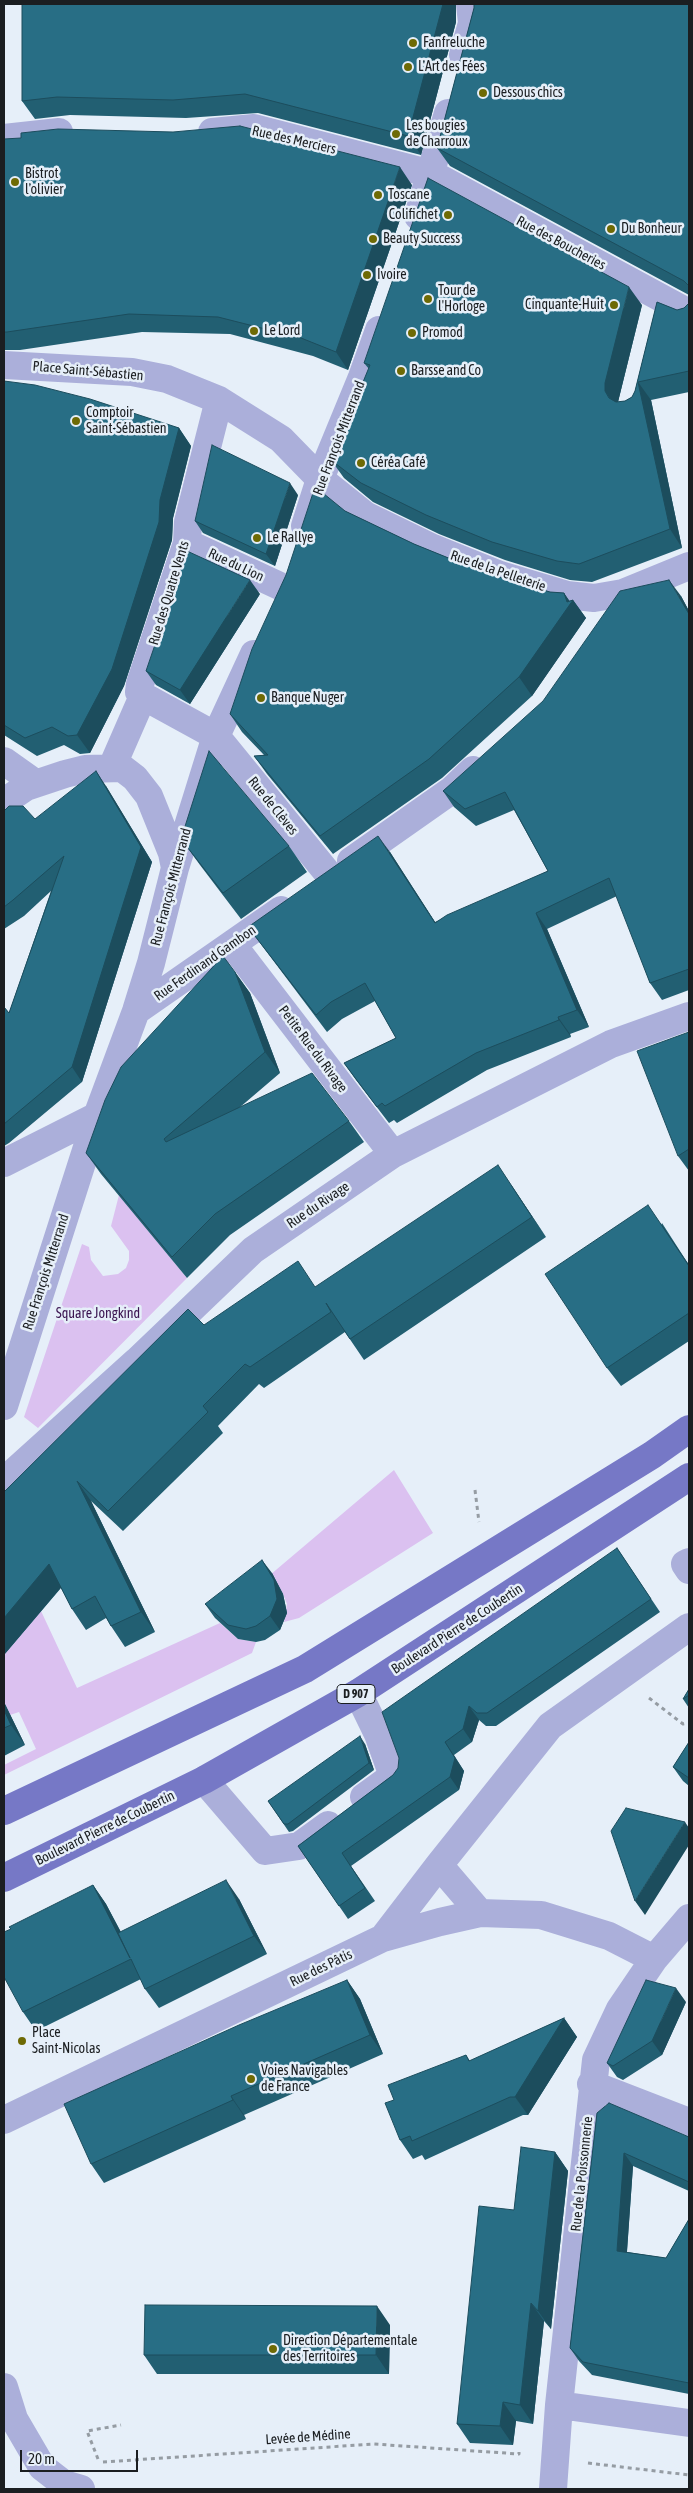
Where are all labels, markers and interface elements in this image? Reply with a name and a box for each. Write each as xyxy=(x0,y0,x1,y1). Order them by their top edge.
place label: Fanfreluche xyxy=(423,35,485,51)
marker: Fanfreluche xyxy=(407,37,419,49)
place label: L'Art des Fées xyxy=(418,59,485,75)
marker: L'Art des Fées xyxy=(402,61,414,73)
place label: Dessous chics xyxy=(493,85,563,101)
marker: Dessous chics xyxy=(477,87,489,99)
place label: Les bougies de Charroux xyxy=(406,118,468,150)
street label: Rue des Merciers xyxy=(250,122,338,158)
marker: Les bougies de Charroux xyxy=(390,128,402,140)
place label: Bistrot l'olivier xyxy=(25,166,63,198)
marker: Bistrot l'olivier xyxy=(9,176,21,188)
place label: Toscane xyxy=(388,187,430,203)
marker: Toscane xyxy=(372,189,384,201)
place label: Colifichet xyxy=(389,207,438,223)
marker: Colifichet xyxy=(442,209,454,221)
street label: Rue des Boucheries xyxy=(513,212,609,274)
place label: Du Bonheur xyxy=(621,221,682,237)
marker: Du Bonheur xyxy=(605,223,617,235)
place label: Beauty Success xyxy=(383,231,460,247)
marker: Beauty Success xyxy=(367,233,379,245)
place label: Ivoire xyxy=(377,267,406,283)
marker: Ivoire xyxy=(361,269,373,281)
place label: Tour de l'Horloge xyxy=(438,283,485,316)
marker: Tour de l'Horloge xyxy=(422,293,434,305)
place label: Cinquante-Huit xyxy=(525,297,604,313)
marker: Cinquante-Huit xyxy=(608,299,620,311)
place label: Le Lord xyxy=(264,323,300,339)
marker: Le Lord xyxy=(248,325,260,337)
place label: Promod xyxy=(422,325,463,341)
marker: Promod xyxy=(406,327,418,339)
street label: Place Saint-Sébastien xyxy=(32,358,144,384)
place label: Barsse and Co xyxy=(411,363,481,379)
marker: Barsse and Co xyxy=(395,365,407,377)
street label: Rue François Mitterrand xyxy=(309,378,369,498)
place label: Comptoir Saint-Sébastien xyxy=(86,405,167,438)
marker: Comptoir Saint-Sébastien xyxy=(70,415,82,427)
place label: Céréa Café xyxy=(371,455,426,471)
marker: Céréa Café xyxy=(355,457,367,469)
place label: Le Rallye xyxy=(267,530,313,546)
marker: Le Rallye xyxy=(251,532,263,544)
street label: Rue des Quatre Vents xyxy=(145,539,193,647)
street label: Rue du Lion xyxy=(206,545,266,585)
street label: Rue de la Pelleterie xyxy=(448,547,548,595)
place label: Banque Nuger xyxy=(271,690,344,706)
marker: Banque Nuger xyxy=(255,692,267,704)
street label: Rue de Clèves xyxy=(244,774,302,838)
street label: Rue François Mitterrand xyxy=(147,826,195,948)
street label: Rue Ferdinand Gambon xyxy=(151,922,259,1004)
street label: Petite Rue du Rivage xyxy=(275,1002,351,1096)
street label: Rue du Rivage xyxy=(284,1178,352,1232)
street label: Rue François Mitterrand xyxy=(19,1212,73,1332)
park label: Square Jongkind xyxy=(56,1306,140,1322)
street label: Boulevard Pierre de Coubertin xyxy=(388,1580,526,1678)
road number: D 907 xyxy=(337,1685,375,1704)
street label: Boulevard Pierre de Coubertin xyxy=(33,1787,177,1869)
street label: Rue des Pâtis xyxy=(287,1946,355,1990)
place label: Place Saint-Nicolas xyxy=(32,2025,100,2058)
marker: Place Saint-Nicolas xyxy=(16,2035,28,2047)
place label: Voies Navigables de France xyxy=(261,2063,348,2096)
marker: Voies Navigables de France xyxy=(245,2073,257,2085)
street label: Rue de la Poissonnerie xyxy=(568,2116,596,2232)
place label: Direction Départementale des Territoires xyxy=(283,2333,417,2366)
marker: Direction Départementale des Territoires xyxy=(267,2343,279,2355)
street label: Levée de Médine xyxy=(265,2426,351,2448)
scale bar xyxy=(22,2440,140,2472)
text: 20 m xyxy=(28,2450,55,2467)

